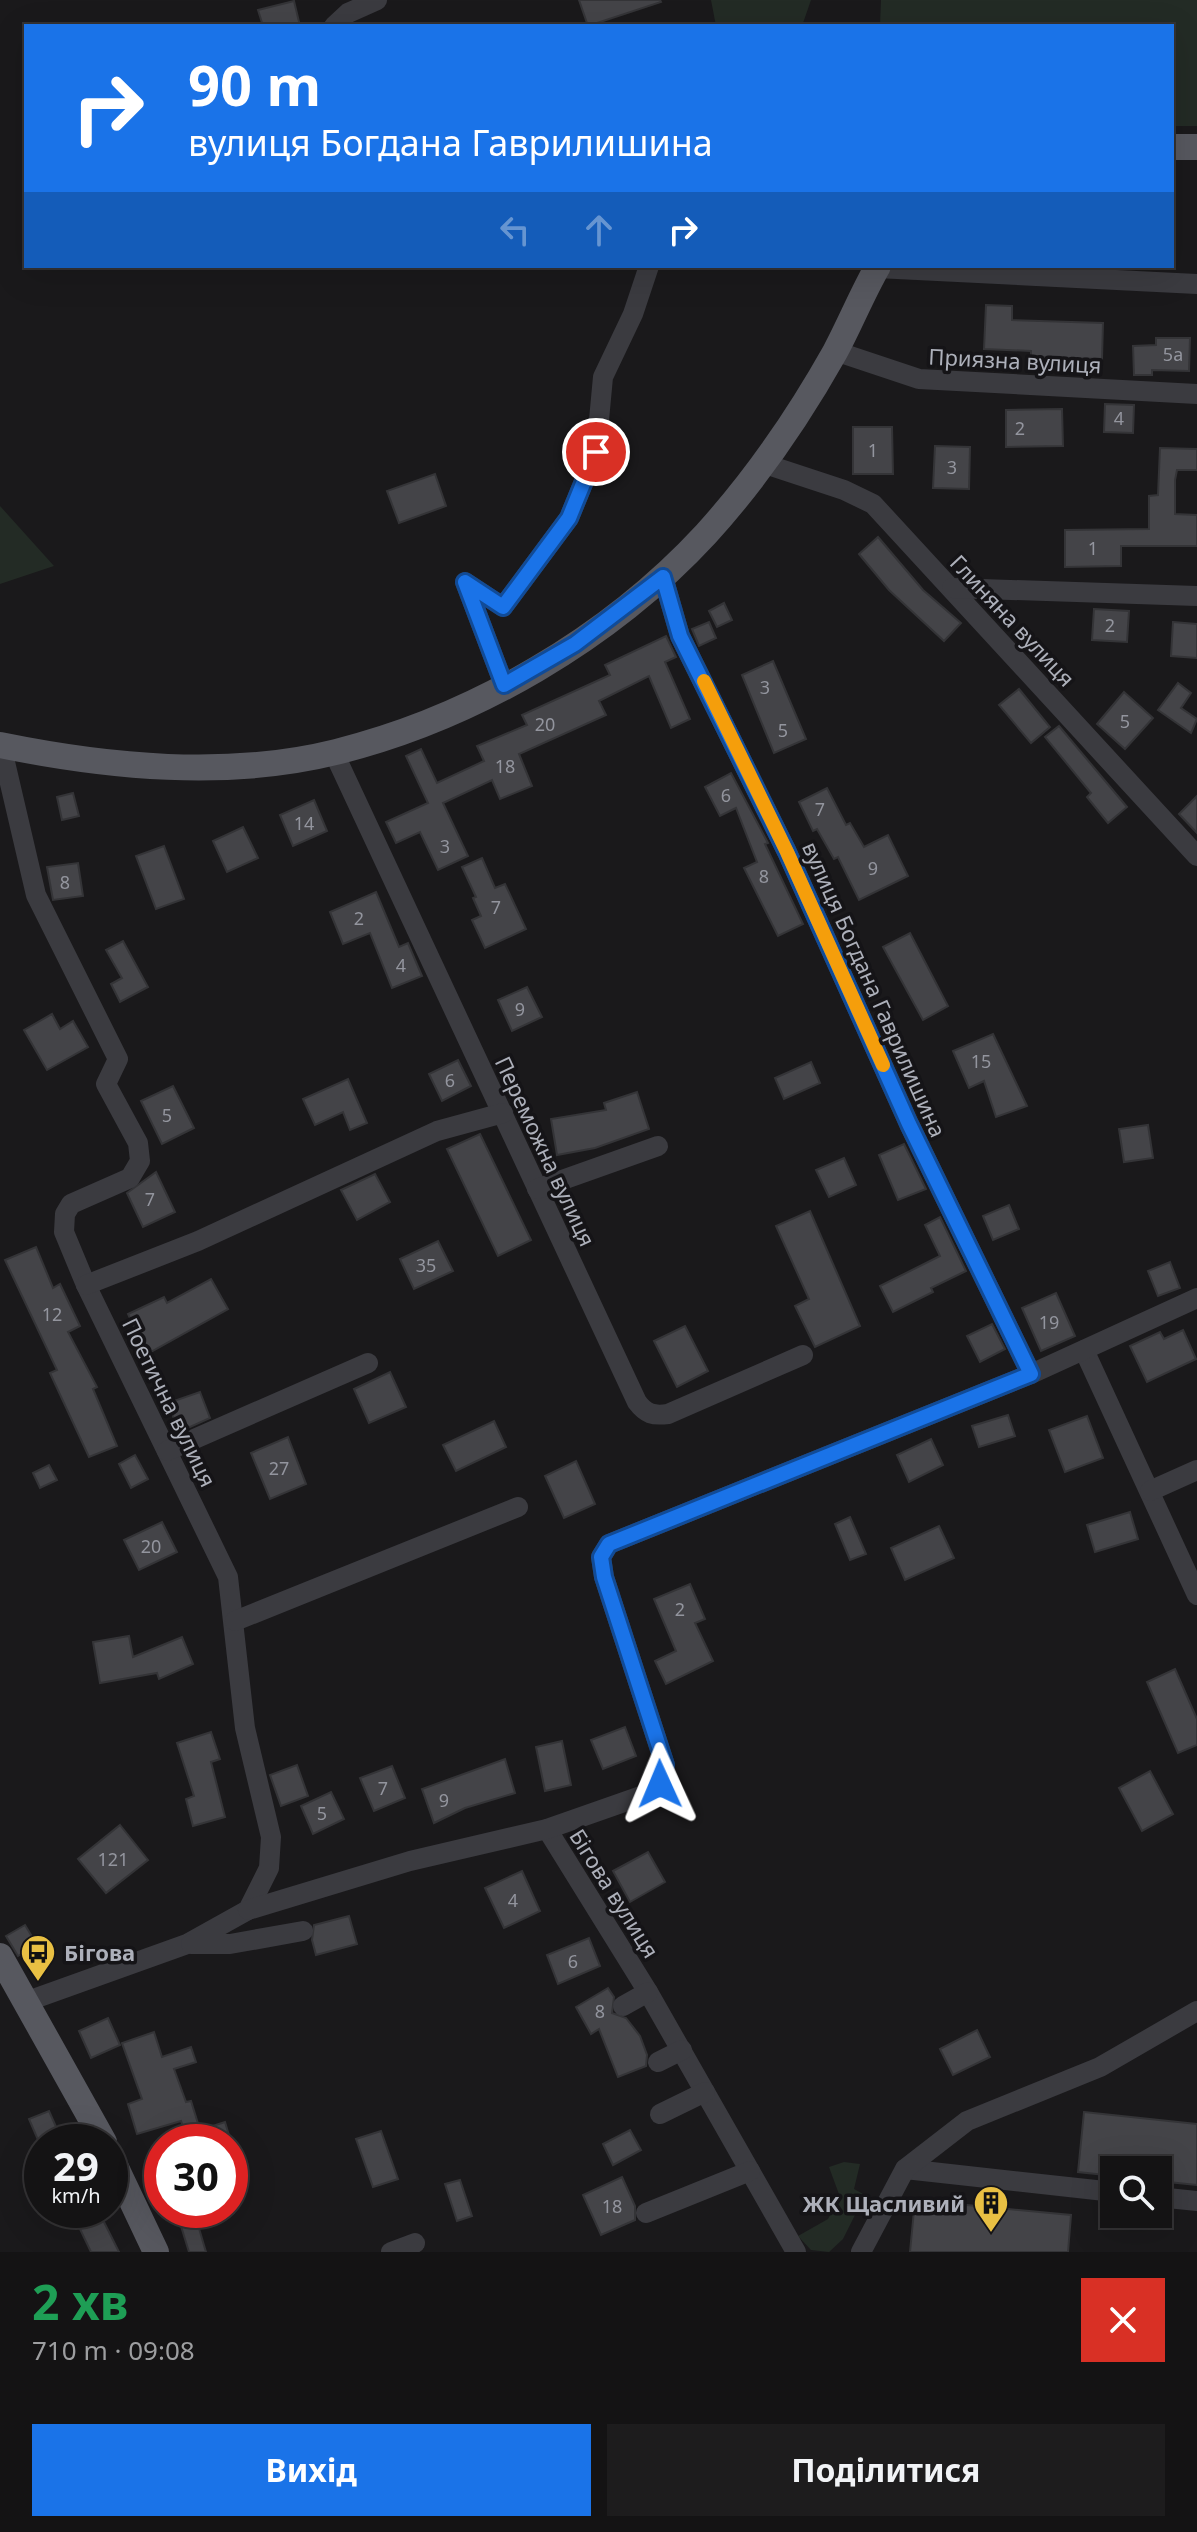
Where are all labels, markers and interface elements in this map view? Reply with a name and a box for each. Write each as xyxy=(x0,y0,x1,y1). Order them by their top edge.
text: 90 m xyxy=(188,46,321,122)
icon: right xyxy=(56,56,160,160)
text: вулиця Богдана Гаврилишина xyxy=(188,118,713,167)
icon: left xyxy=(493,208,537,252)
icon: ahead xyxy=(577,208,621,252)
icon: right xyxy=(661,208,705,252)
street label: Приязна вулиця xyxy=(928,340,1102,380)
house number: 5а xyxy=(1163,342,1183,366)
house number: 4 xyxy=(1114,406,1124,430)
house number: 2 xyxy=(1015,416,1025,440)
pin xyxy=(562,418,630,486)
icon: arrive xyxy=(574,430,618,474)
house number: 1 xyxy=(868,438,878,462)
house number: 3 xyxy=(947,455,957,479)
house number: 1 xyxy=(1088,536,1098,560)
street label: Глиняна вулиця xyxy=(944,548,1082,692)
house number: 2 xyxy=(1105,613,1115,637)
house number: 3 xyxy=(760,675,770,699)
house number: 5 xyxy=(1120,709,1130,733)
house number: 20 xyxy=(535,712,555,736)
house number: 5 xyxy=(778,718,788,742)
house number: 18 xyxy=(495,754,515,778)
house number: 6 xyxy=(721,783,731,807)
house number: 7 xyxy=(815,797,825,821)
house number: 14 xyxy=(294,811,314,835)
house number: 3 xyxy=(440,834,450,858)
street label: вулиця Богдана Гаврилишина xyxy=(796,836,954,1142)
house number: 9 xyxy=(868,856,878,880)
house number: 8 xyxy=(759,864,769,888)
house number: 8 xyxy=(60,870,70,894)
house number: 7 xyxy=(491,895,501,919)
house number: 2 xyxy=(354,906,364,930)
house number: 4 xyxy=(396,953,406,977)
house number: 9 xyxy=(515,997,525,1021)
house number: 15 xyxy=(971,1049,991,1073)
street label: Переможна вулиця xyxy=(489,1051,603,1251)
house number: 6 xyxy=(445,1068,455,1092)
house number: 5 xyxy=(162,1103,172,1127)
house number: 7 xyxy=(145,1187,155,1211)
house number: 35 xyxy=(416,1253,436,1277)
house number: 12 xyxy=(42,1302,62,1326)
house number: 19 xyxy=(1039,1310,1059,1334)
street label: Поетична вулиця xyxy=(116,1313,224,1491)
house number: 27 xyxy=(269,1456,289,1480)
house number: 20 xyxy=(141,1534,161,1558)
house number: 2 xyxy=(675,1597,685,1621)
position arrow xyxy=(618,1742,702,1826)
house number: 7 xyxy=(378,1776,388,1800)
house number: 9 xyxy=(439,1788,449,1812)
house number: 5 xyxy=(317,1801,327,1825)
street label: Бігова вулиця xyxy=(563,1823,667,1963)
house number: 121 xyxy=(98,1847,128,1871)
house number: 4 xyxy=(508,1888,518,1912)
bus stop icon: Бігова xyxy=(19,1933,57,1983)
place label: Бігова xyxy=(64,1937,135,1967)
house number: 6 xyxy=(568,1949,578,1973)
house number: 8 xyxy=(595,1999,605,2023)
speed limit sign: 30 xyxy=(144,2124,248,2228)
text: 29 xyxy=(53,2138,99,2193)
map controls xyxy=(1100,2156,1172,2228)
button: search xyxy=(1100,2156,1172,2228)
text: km/h xyxy=(51,2182,101,2209)
building icon: ЖК Щасливий xyxy=(972,2184,1010,2234)
place label: ЖК Щасливий xyxy=(803,2188,965,2218)
house number: 18 xyxy=(602,2194,622,2218)
text: 2 хв xyxy=(32,2269,128,2334)
button: close xyxy=(1081,2278,1165,2362)
text: 710 m · 09:08 xyxy=(32,2332,195,2368)
button: Вихід xyxy=(32,2424,591,2516)
button: Поділитися xyxy=(607,2424,1165,2516)

